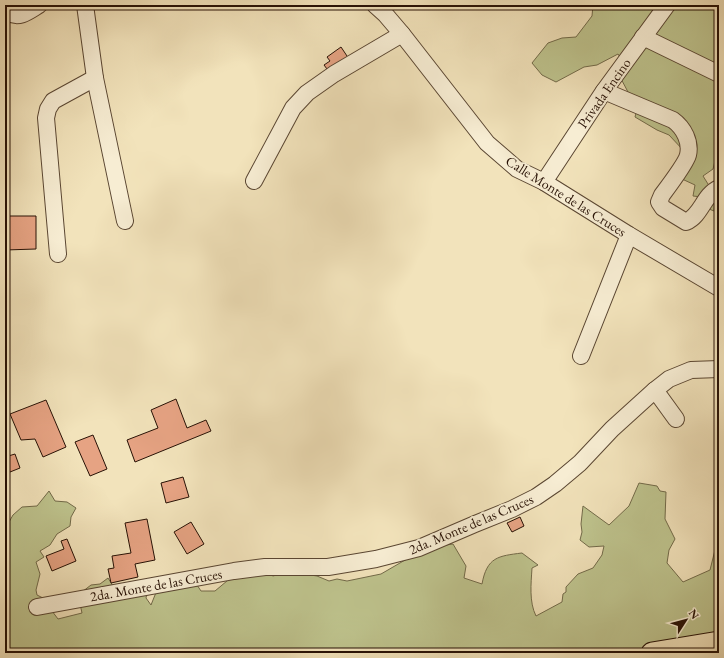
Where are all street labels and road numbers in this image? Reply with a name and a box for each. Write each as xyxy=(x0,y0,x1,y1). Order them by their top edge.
street label: Privada Encino xyxy=(573,54,635,132)
street label: Calle Monte de las Cruces xyxy=(502,152,630,241)
street label: 2da. Monte de las Cruces xyxy=(406,489,537,558)
street label: 2da. Monte de las Cruces xyxy=(89,564,224,605)

